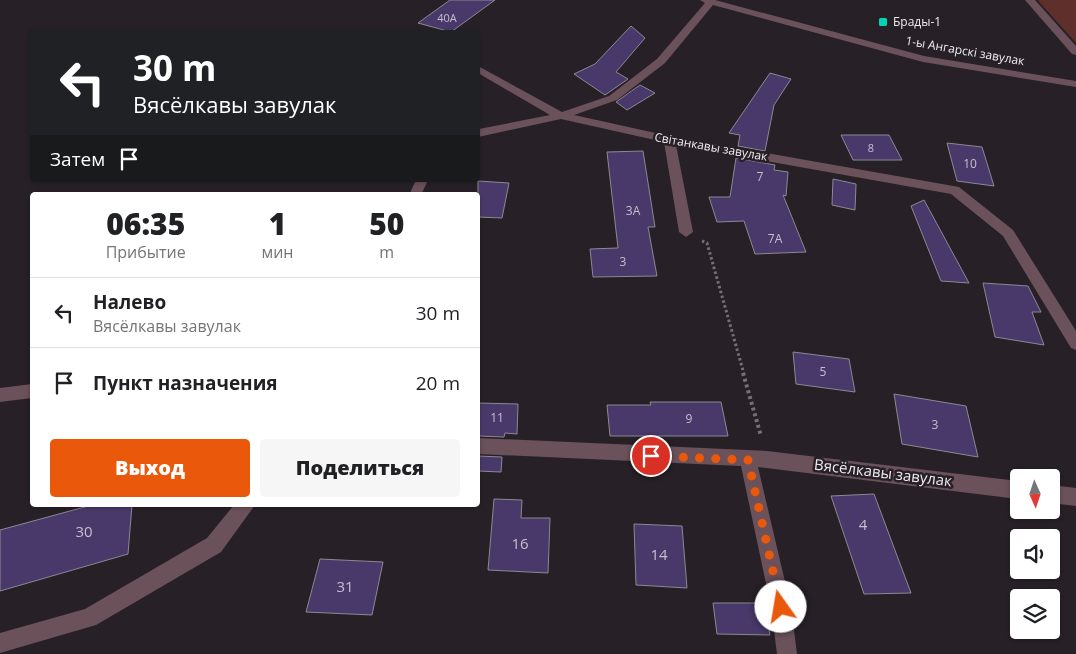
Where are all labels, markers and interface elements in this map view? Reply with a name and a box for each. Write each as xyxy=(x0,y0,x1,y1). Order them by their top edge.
house number: 40А xyxy=(437,10,457,25)
place label: Брады-1 xyxy=(893,13,941,30)
marker: Брады-1 xyxy=(877,16,889,28)
street label: 1-ы Ангарскі завулак xyxy=(904,32,1027,69)
text: 30 m xyxy=(133,44,216,91)
icon: left xyxy=(50,50,115,115)
text: Вясёлкавы завулак xyxy=(133,89,336,119)
street label: Світанкавы завулак xyxy=(653,128,770,165)
house number: 8 xyxy=(868,140,874,155)
icon: arrive xyxy=(115,145,143,173)
text: Затем xyxy=(50,146,105,172)
house number: 10 xyxy=(963,155,977,172)
house number: 7 xyxy=(757,168,764,185)
house number: 3А xyxy=(626,202,641,219)
text: 06:35 xyxy=(106,203,185,244)
text: 1 xyxy=(269,203,286,244)
text: 50 xyxy=(369,203,404,244)
house number: 7А xyxy=(768,230,783,247)
text: Прибытие xyxy=(106,241,186,263)
text: мин xyxy=(261,241,293,263)
text: m xyxy=(379,241,394,263)
house number: 3 xyxy=(620,253,627,270)
text: Налево xyxy=(93,289,166,315)
icon: left xyxy=(50,299,78,327)
text: 30 m xyxy=(416,300,460,326)
text: Вясёлкавы завулак xyxy=(93,315,241,337)
house number: 5 xyxy=(820,363,827,380)
icon: arrive xyxy=(50,369,78,397)
text: Пункт назначения xyxy=(93,370,278,396)
text: 20 m xyxy=(416,370,460,396)
house number: 11 xyxy=(490,409,504,426)
house number: 9 xyxy=(686,410,693,427)
house number: 3 xyxy=(932,416,939,433)
pin xyxy=(630,435,672,477)
button: Выход xyxy=(50,439,250,497)
button: Поделиться xyxy=(260,439,460,497)
icon: arrive xyxy=(637,442,665,470)
street label: Вясёлкавы завулак xyxy=(813,454,953,490)
north arrow xyxy=(1010,469,1060,519)
map controls xyxy=(1010,469,1060,639)
house number: 4 xyxy=(859,514,868,534)
house number: 30 xyxy=(75,521,93,541)
button: sound xyxy=(1010,529,1060,579)
house number: 16 xyxy=(511,533,529,553)
house number: 14 xyxy=(650,544,668,564)
house number: 31 xyxy=(336,576,354,596)
position arrow xyxy=(754,580,806,632)
button: layers xyxy=(1010,589,1060,639)

